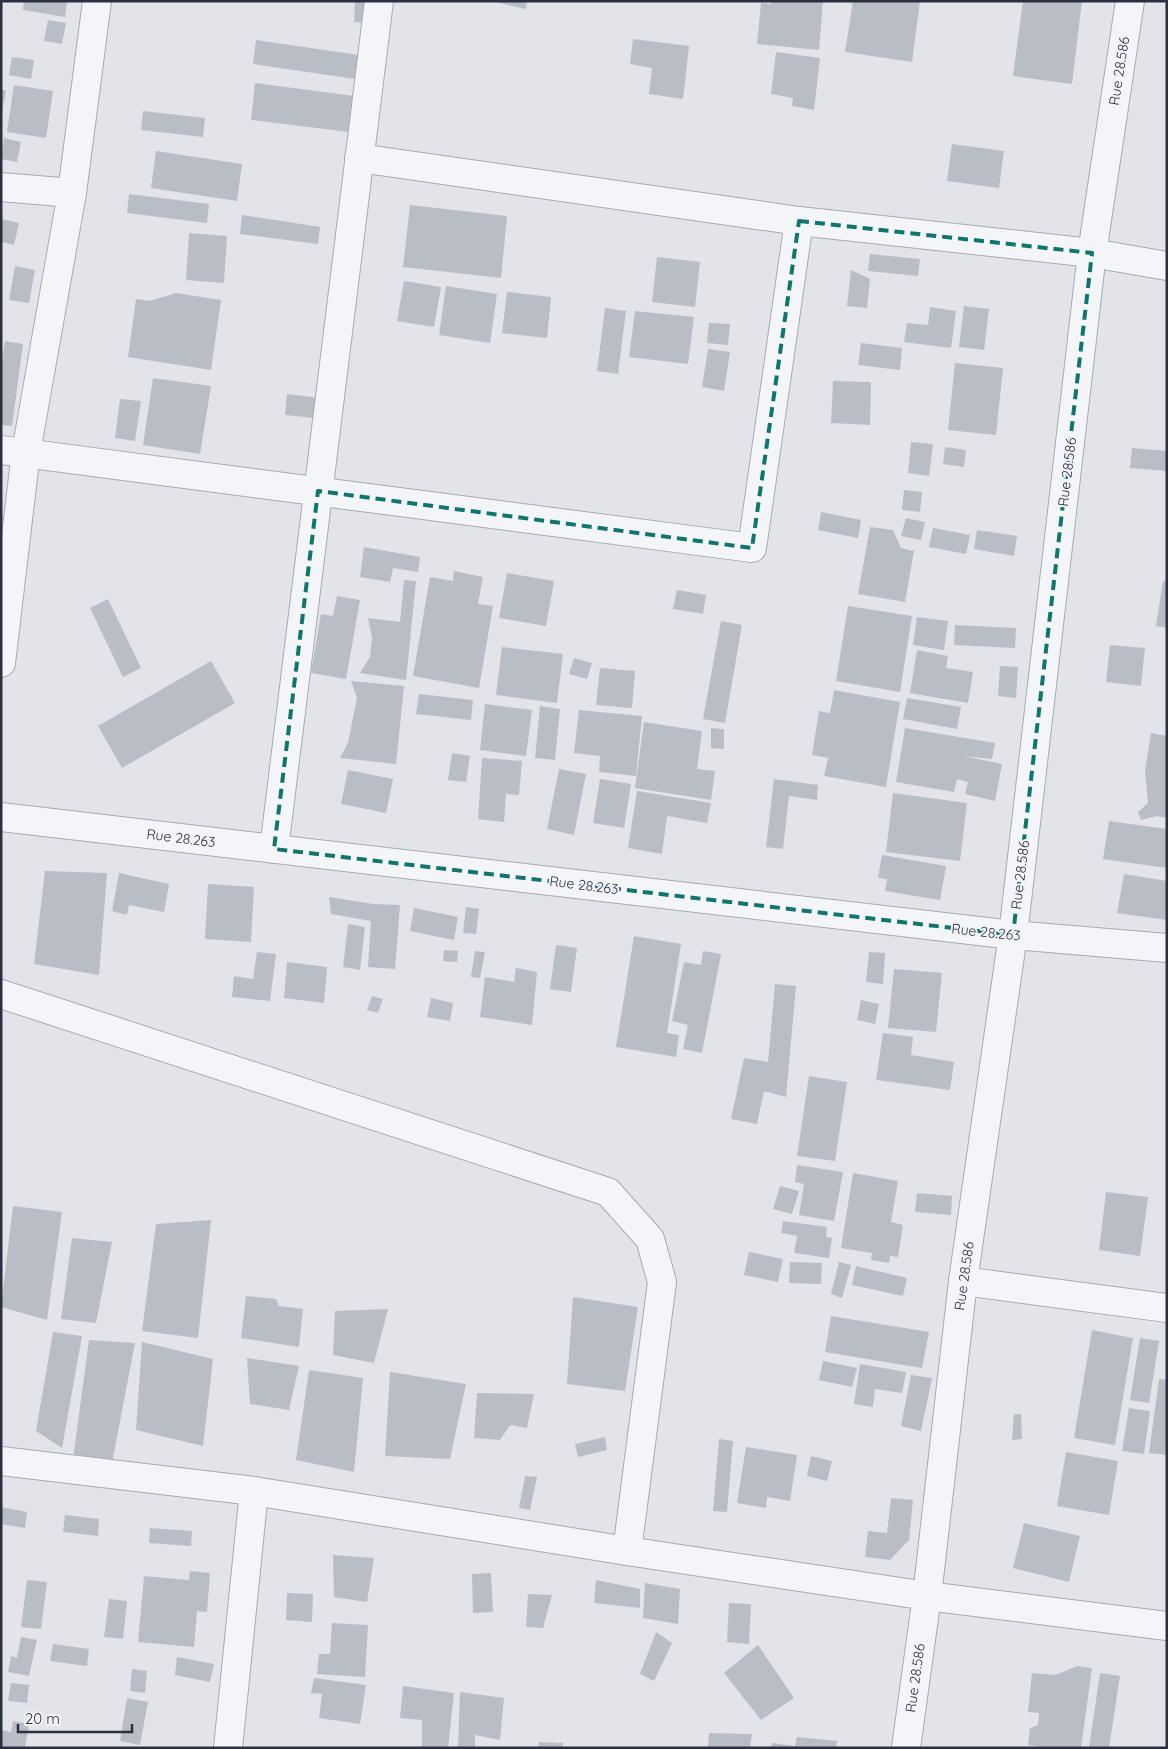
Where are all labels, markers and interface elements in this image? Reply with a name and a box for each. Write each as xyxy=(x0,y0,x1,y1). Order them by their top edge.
street label: Rue 28.586 xyxy=(1105,35,1133,107)
street label: Rue 28.586 xyxy=(1054,436,1080,508)
street label: Rue 28.263 xyxy=(145,825,217,851)
street label: Rue 28.586 xyxy=(1007,839,1033,911)
street label: Rue 28.263 xyxy=(548,872,620,898)
street label: Rue 28.263 xyxy=(951,919,1021,945)
street label: Rue 28.586 xyxy=(950,1240,978,1312)
street label: Rue 28.586 xyxy=(901,1642,929,1714)
scale bar xyxy=(18,1702,131,1734)
text: 20 m xyxy=(25,1709,60,1728)

